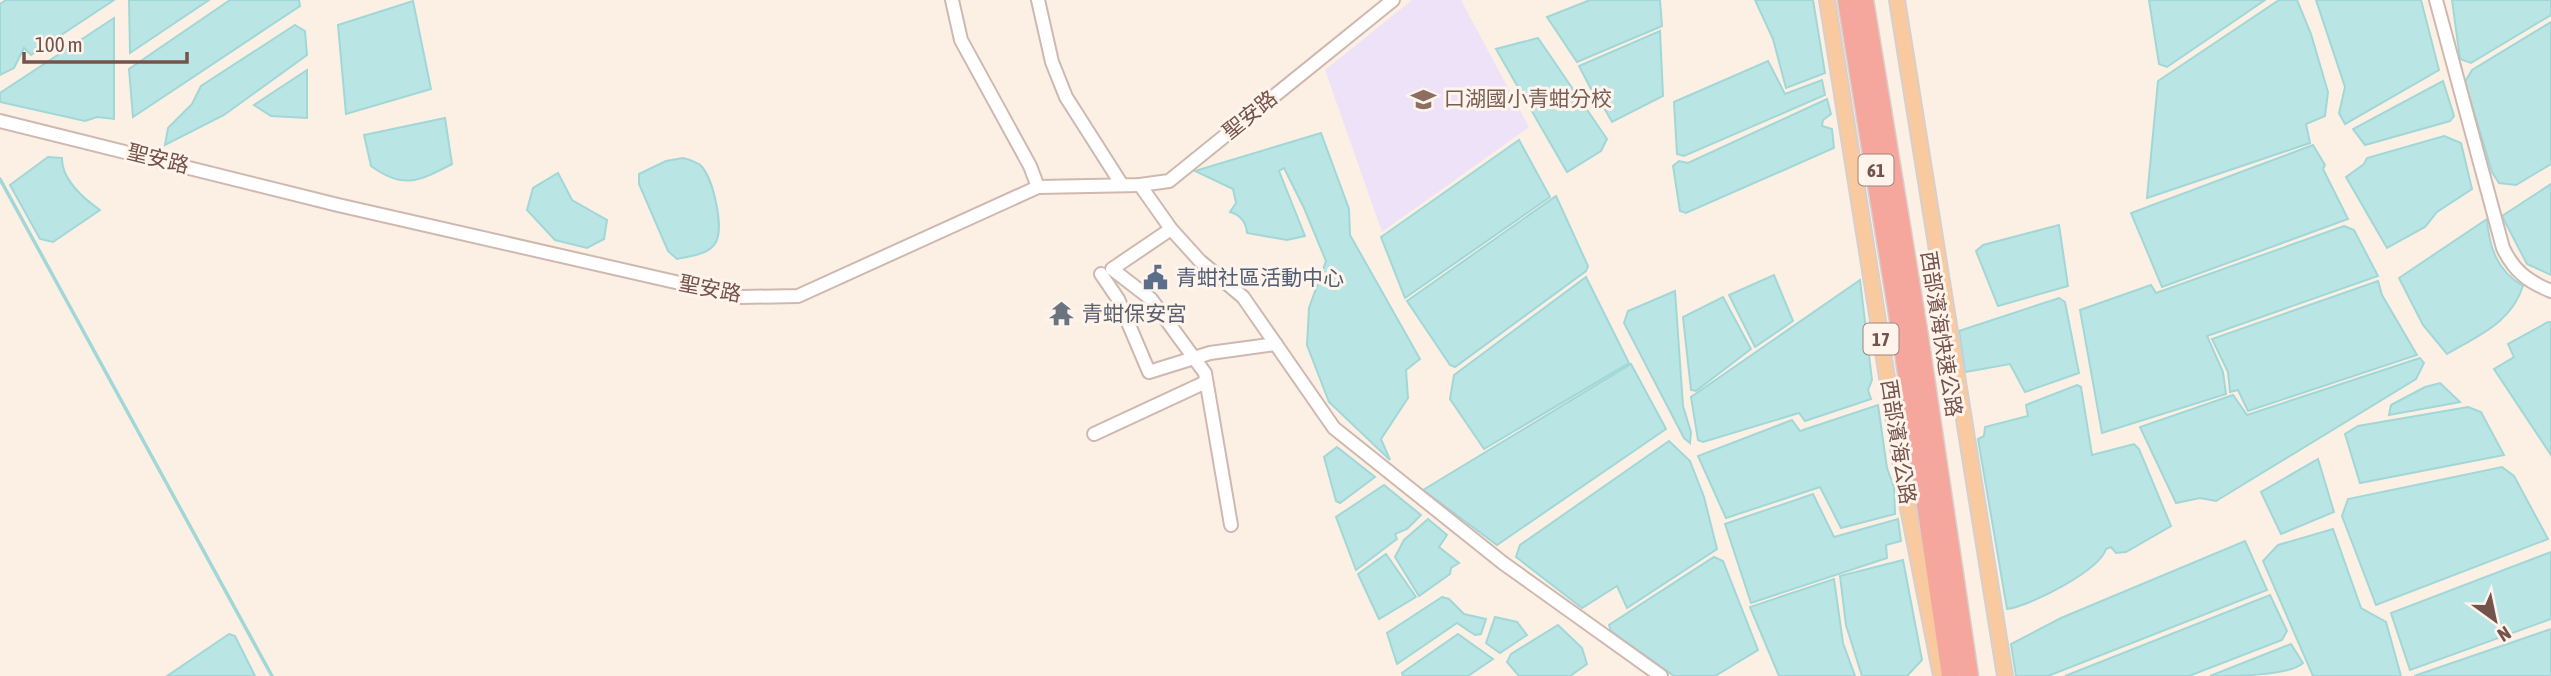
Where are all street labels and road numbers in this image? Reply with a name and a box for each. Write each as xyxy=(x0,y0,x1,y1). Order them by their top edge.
street label: 聖安路 xyxy=(1217,85,1281,143)
street label: 聖安路 xyxy=(125,139,192,177)
road number: 61 xyxy=(1858,154,1894,186)
street label: 西部濱海快速公路 xyxy=(1917,249,1967,419)
street label: 聖安路 xyxy=(677,270,743,306)
road number: 17 xyxy=(1864,324,1898,354)
street label: 西部濱海公路 xyxy=(1877,378,1921,506)

